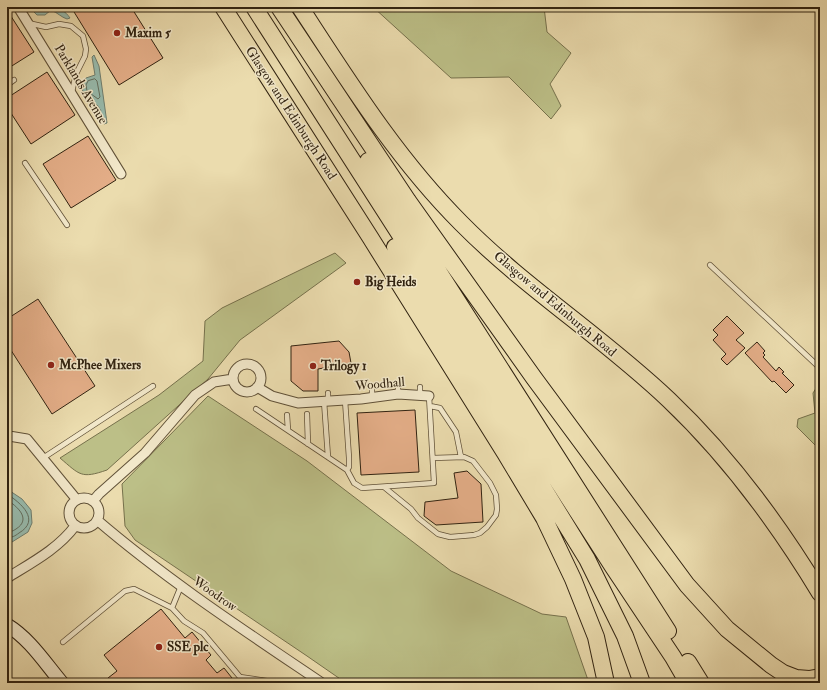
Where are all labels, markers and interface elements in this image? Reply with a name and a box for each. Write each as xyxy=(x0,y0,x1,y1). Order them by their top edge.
place label: Maxim 5 xyxy=(124,25,171,41)
marker: Maxim 5 xyxy=(112,28,122,38)
street label: Parklands Avenue xyxy=(51,41,111,127)
street label: Glasgow and Edinburgh Road xyxy=(242,43,340,183)
street label: Glasgow and Edinburgh Road xyxy=(490,248,620,360)
place label: Big Heids xyxy=(365,274,417,291)
marker: Big Heids xyxy=(352,277,362,287)
place label: McPhee Mixers xyxy=(58,357,142,373)
place label: Trilogy 1 xyxy=(320,358,367,375)
marker: McPhee Mixers xyxy=(46,360,56,370)
marker: Trilogy 1 xyxy=(308,361,318,371)
street label: Woodhall xyxy=(353,374,406,394)
street label: Woodrow xyxy=(189,573,241,615)
place label: SSE plc xyxy=(167,639,209,656)
marker: SSE plc xyxy=(154,642,164,652)

